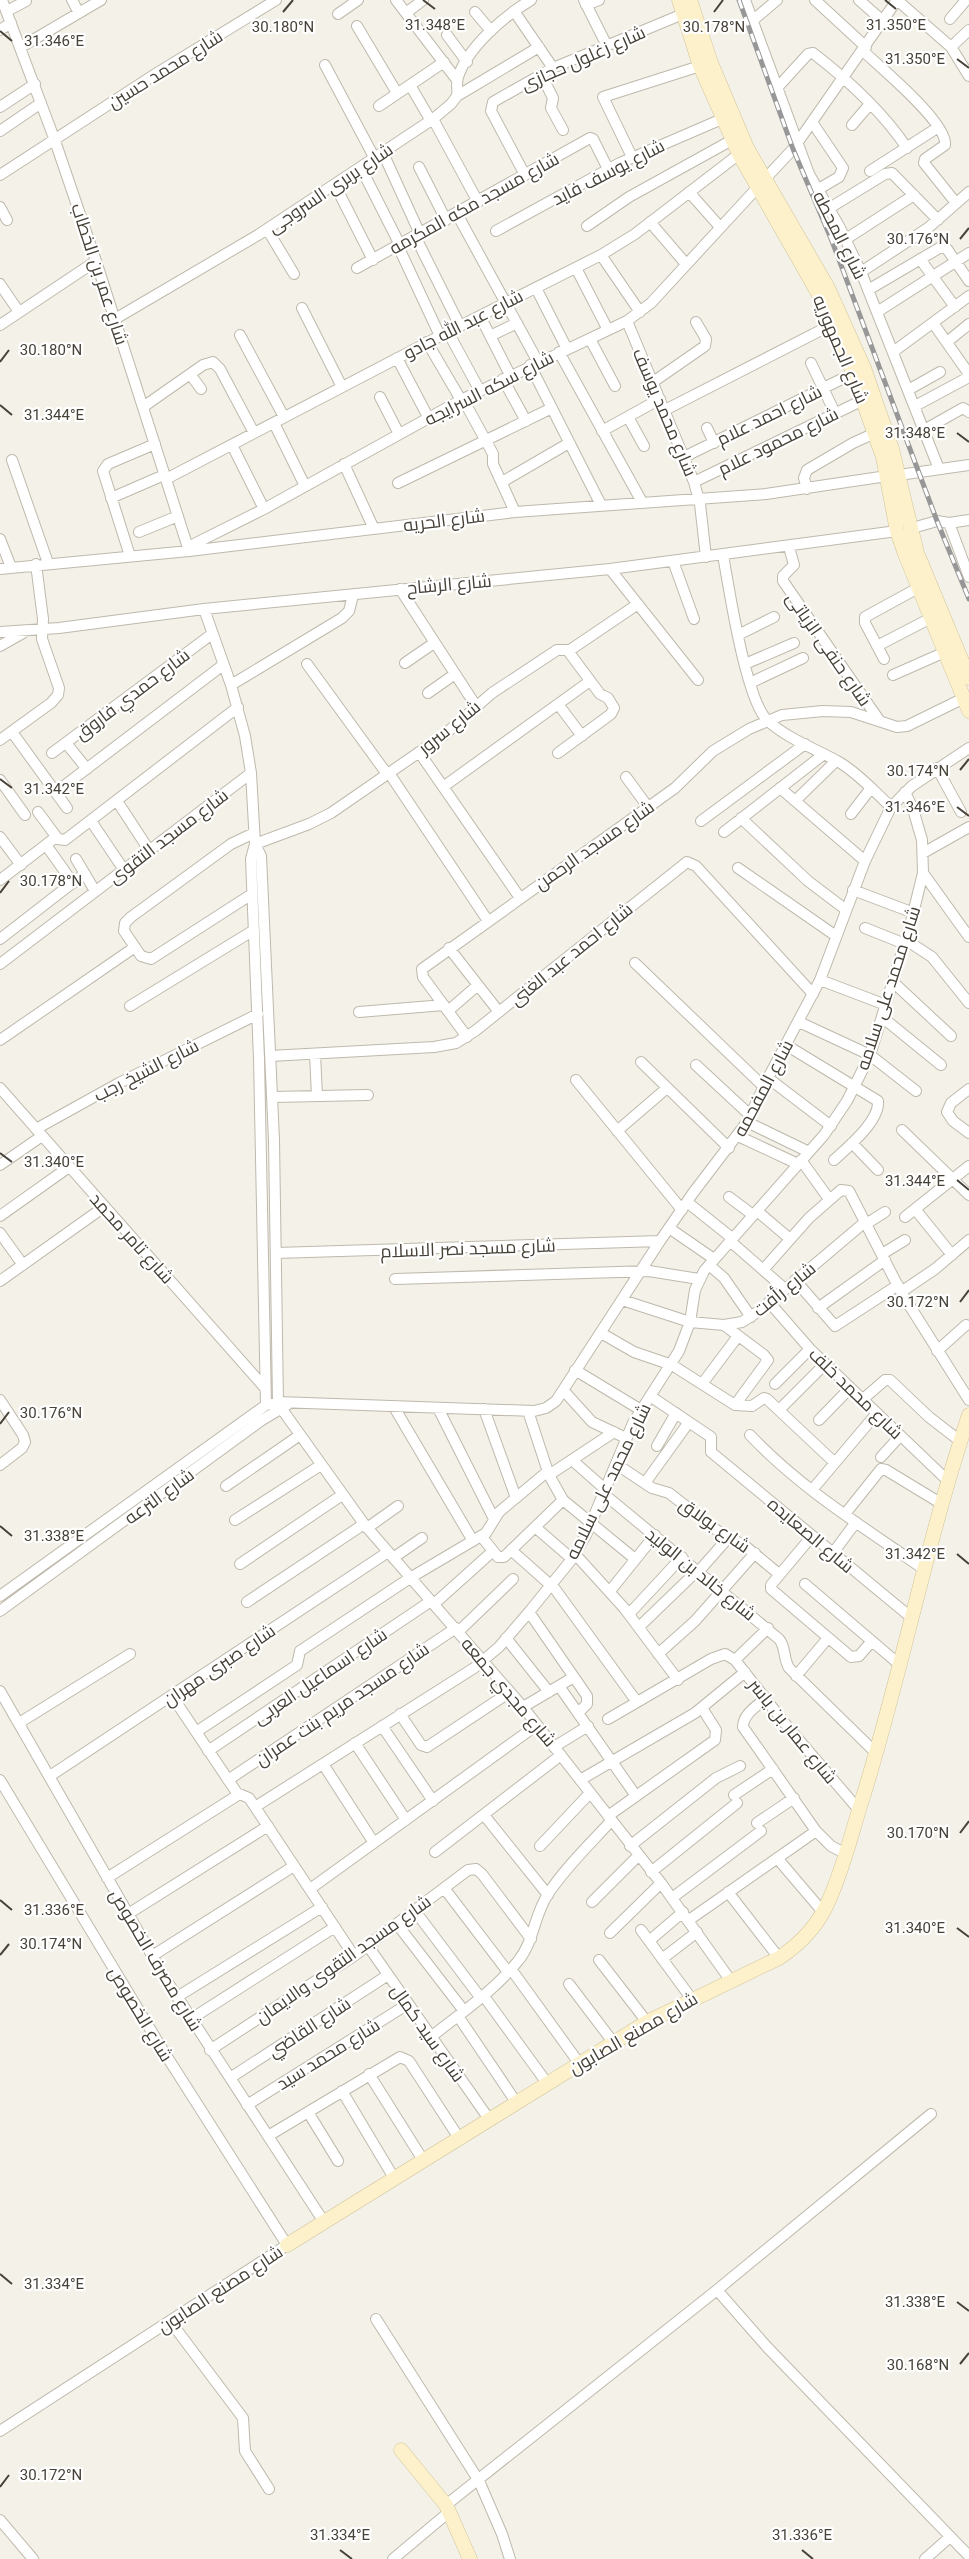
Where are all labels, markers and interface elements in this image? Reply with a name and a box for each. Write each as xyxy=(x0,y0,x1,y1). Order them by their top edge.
text: 31.348°E xyxy=(405,16,466,34)
text: 31.350°E xyxy=(866,16,927,34)
text: 30.180°N xyxy=(252,18,314,36)
text: 30.178°N xyxy=(683,18,745,36)
street label: شارع زغلول حجازى xyxy=(517,21,649,97)
street label: شارع محمد حسين xyxy=(104,25,227,114)
text: 31.346°E xyxy=(24,32,85,50)
text: 31.350°E xyxy=(885,50,946,68)
street label: شارع يوسف فايد xyxy=(548,135,669,211)
street label: شارع بربرى السروجى xyxy=(263,138,398,239)
street label: شارع مسجد مكه المكرمه xyxy=(385,148,563,260)
street label: شارع المحطه xyxy=(807,187,871,283)
street label: شارع عمر بن الخطاب xyxy=(65,201,133,348)
text: 30.176°N xyxy=(887,230,949,248)
street label: شارع عبد الله جادو xyxy=(399,284,527,365)
street label: شارع الجمهوريه xyxy=(807,292,873,407)
text: 30.180°N xyxy=(20,341,82,359)
street label: شارع محمد يوسف xyxy=(627,345,701,480)
street label: شارع سكه السرايجه xyxy=(421,346,558,431)
street label: شارع احمد علام xyxy=(713,380,826,451)
street label: شارع محمود علام xyxy=(714,403,843,481)
text: 31.344°E xyxy=(24,406,85,424)
text: 31.348°E xyxy=(885,424,946,442)
street label: شارع الحريه xyxy=(402,505,486,537)
street label: شارع الرشاح xyxy=(406,570,493,600)
street label: شارع حنفى الزياتى xyxy=(780,588,876,711)
street label: شارع حمدي فاروق xyxy=(71,644,196,747)
street label: شارع سرور xyxy=(413,696,486,761)
text: 30.174°N xyxy=(887,762,949,780)
text: 31.342°E xyxy=(24,780,85,798)
street label: شارع مسجد التقوى xyxy=(104,784,233,889)
street label: شارع مسجد الرحمن xyxy=(530,796,659,896)
text: 31.346°E xyxy=(885,798,946,816)
text: 30.178°N xyxy=(20,872,82,890)
street label: شارع احمد عبد الغنى xyxy=(505,898,638,1011)
street label: شارع محمد على سلامه xyxy=(852,903,926,1073)
street label: شارع الشيخ رجب xyxy=(90,1035,203,1107)
street label: شارع المفحمه xyxy=(729,1036,799,1141)
text: 31.340°E xyxy=(24,1153,85,1171)
text: 31.344°E xyxy=(885,1172,946,1190)
street label: شارع تامر محمد xyxy=(84,1188,178,1289)
street label: شارع مسجد نصر الاسلام xyxy=(380,1234,556,1264)
street label: شارع رأفت xyxy=(748,1257,821,1322)
text: 30.172°N xyxy=(887,1293,949,1311)
street label: شارع محمد خلف xyxy=(803,1343,907,1445)
street label: شارع محمد على سلامه xyxy=(561,1400,657,1563)
text: 30.176°N xyxy=(20,1404,82,1422)
street label: شارع الترعه xyxy=(120,1464,199,1530)
street label: شارع بولاق xyxy=(674,1493,754,1559)
street label: شارع الصعايده xyxy=(762,1493,858,1579)
street label: شارع خالد بن الوليد xyxy=(640,1523,760,1626)
text: 31.338°E xyxy=(24,1527,85,1545)
text: 31.342°E xyxy=(885,1545,946,1563)
street label: شارع صبرى مهران xyxy=(159,1620,280,1712)
street label: شارع اسماعيل العربى xyxy=(249,1623,392,1730)
street label: شارع مجدي جمعه xyxy=(454,1633,561,1753)
street label: شارع مسجد مريم بنت عمران xyxy=(251,1638,434,1772)
street label: شارع عمار بن ياسر xyxy=(742,1674,842,1789)
text: 30.170°N xyxy=(887,1824,949,1842)
street label: شارع مصرف الخصوص xyxy=(104,1885,207,2036)
street label: شارع مسجد التقوى والايمان xyxy=(251,1890,436,2029)
text: 31.336°E xyxy=(24,1901,85,1919)
text: 31.340°E xyxy=(885,1919,946,1937)
text: 30.174°N xyxy=(20,1935,82,1953)
street label: شارع الخصوص xyxy=(103,1963,178,2066)
street label: شارع سيد كمال xyxy=(385,1980,469,2087)
street label: شارع مصنع الصابون xyxy=(565,1988,702,2080)
street label: شارع القاضي xyxy=(264,1992,356,2064)
street label: شارع محمد سيد xyxy=(272,2014,385,2096)
street label: شارع مصنع الصابون xyxy=(153,2241,288,2339)
text: 31.334°E xyxy=(24,2275,85,2293)
text: 31.338°E xyxy=(885,2293,946,2311)
text: 30.168°N xyxy=(887,2356,949,2374)
text: 30.172°N xyxy=(20,2466,82,2484)
text: 31.334°E xyxy=(310,2526,371,2544)
text: 31.336°E xyxy=(772,2526,833,2544)

